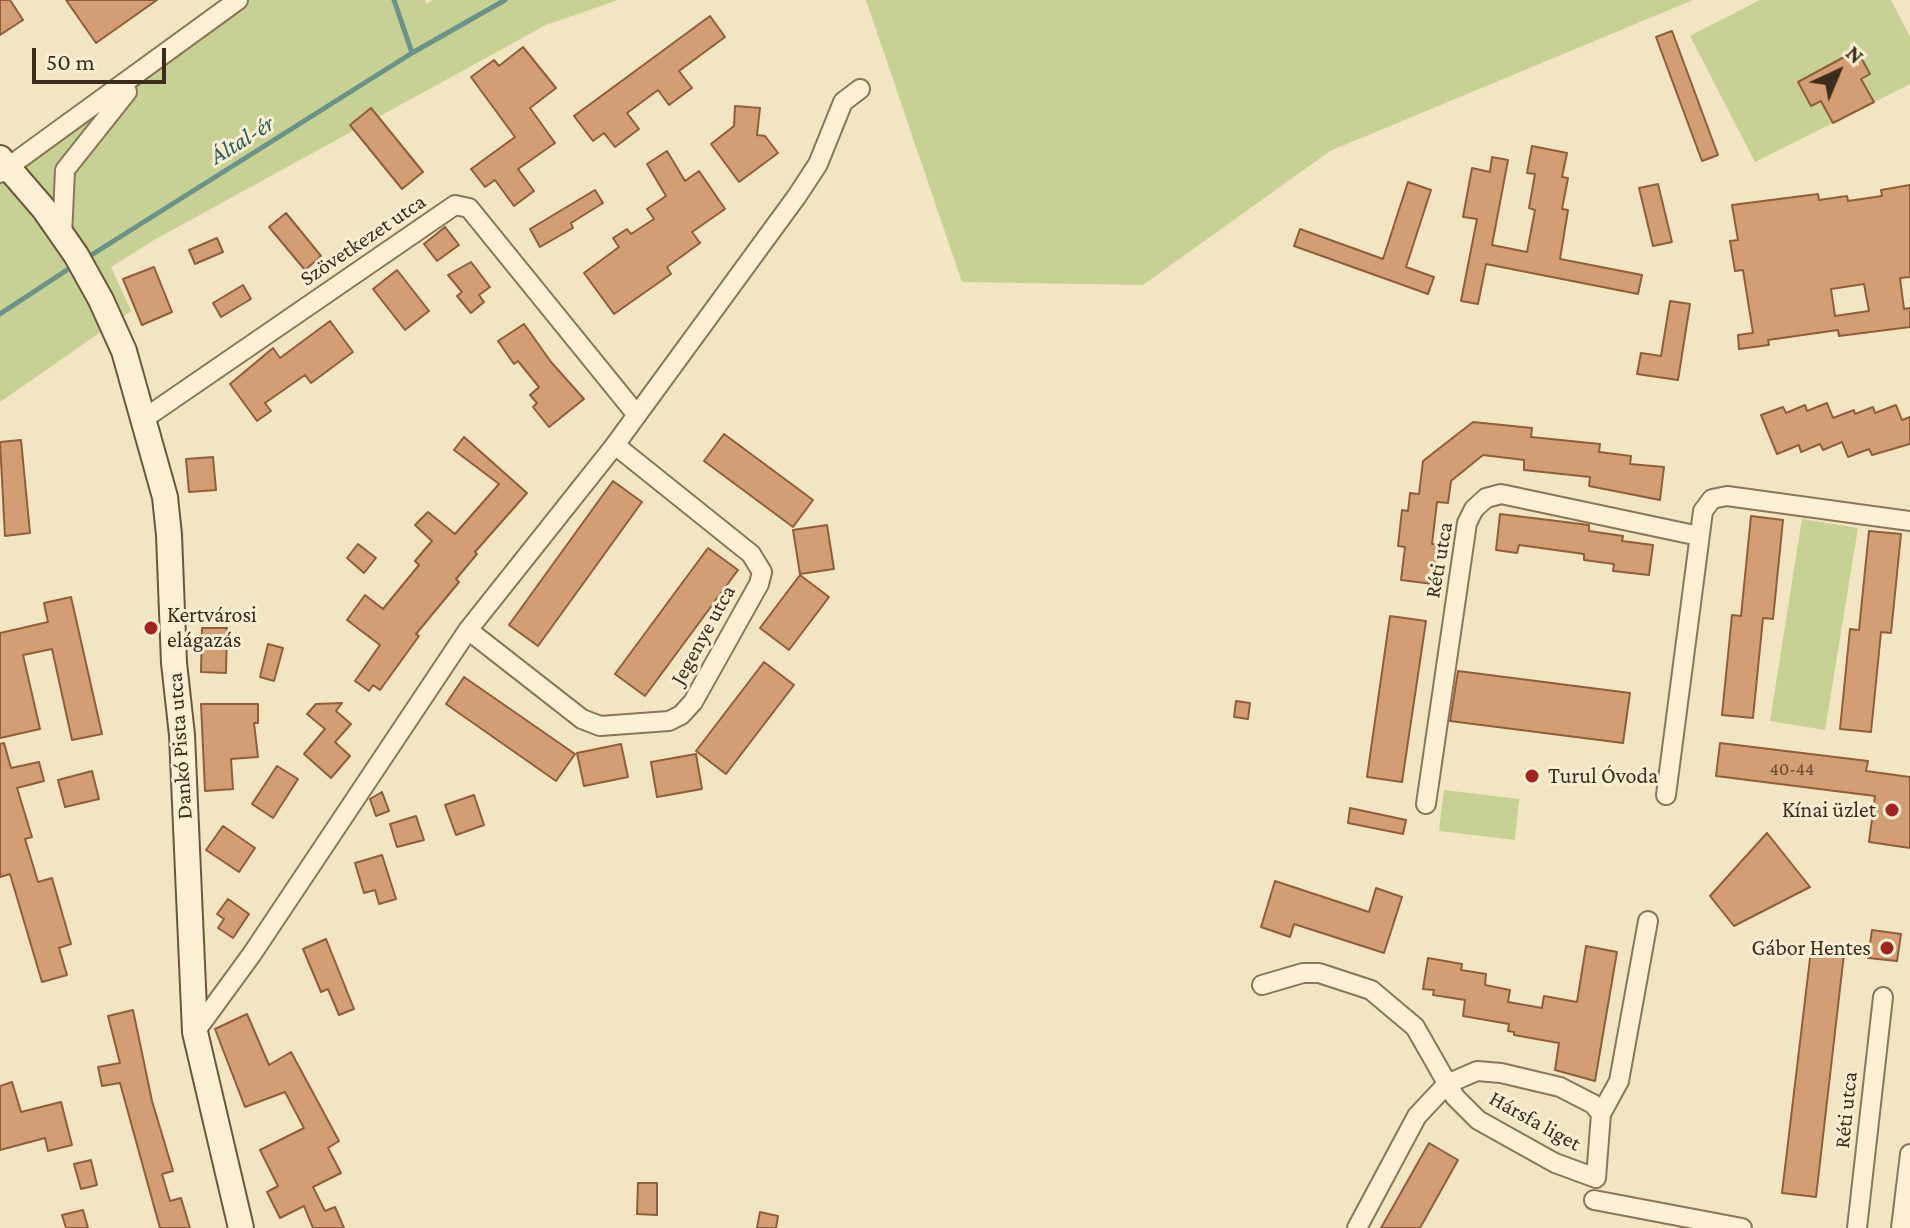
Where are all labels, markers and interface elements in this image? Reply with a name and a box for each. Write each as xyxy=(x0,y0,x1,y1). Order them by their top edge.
scale bar xyxy=(36,32,170,82)
north arrow xyxy=(1798,32,1878,112)
text: N xyxy=(1841,40,1869,69)
text: 50 m xyxy=(46,48,95,75)
water label: Által-ér xyxy=(205,109,279,171)
street label: Szövetkezet utca xyxy=(295,188,431,292)
street label: Réti utca xyxy=(1419,520,1459,600)
street label: Jegenye utca xyxy=(665,580,741,690)
place label: Kertvárosi elágazás xyxy=(167,602,257,654)
marker: Kertvárosi elágazás xyxy=(142,619,160,637)
street label: Dankó Pista utca xyxy=(162,672,198,820)
house number: 40-44 xyxy=(1770,758,1814,780)
place label: Turul Óvoda xyxy=(1548,763,1658,789)
marker: Turul Óvoda xyxy=(1523,767,1541,785)
place label: Kínai üzlet xyxy=(1782,797,1876,823)
marker: Kínai üzlet xyxy=(1883,801,1901,819)
place label: Gábor Hentes xyxy=(1751,935,1871,961)
marker: Gábor Hentes xyxy=(1878,939,1896,957)
street label: Réti utca xyxy=(1829,1070,1863,1150)
street label: Hársfa liget xyxy=(1485,1085,1585,1157)

